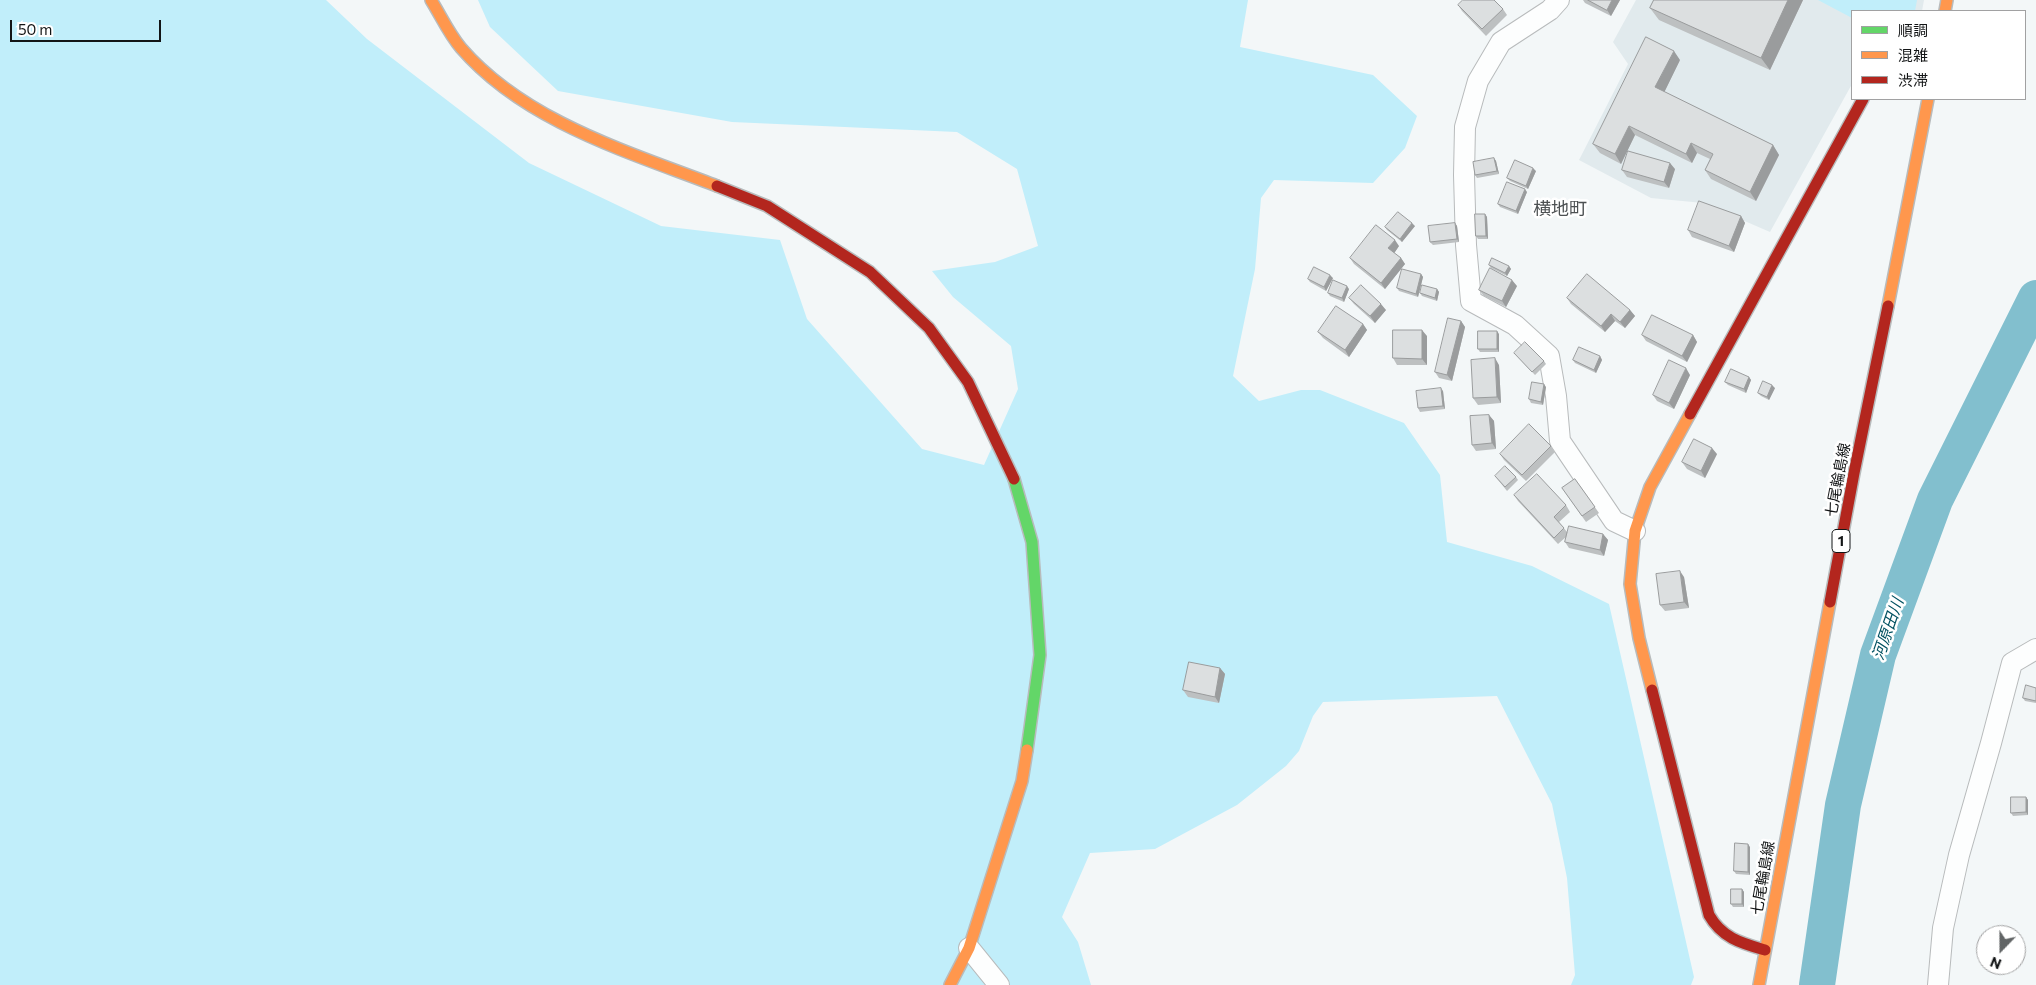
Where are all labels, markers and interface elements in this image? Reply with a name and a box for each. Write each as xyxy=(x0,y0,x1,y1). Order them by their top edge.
scale bar xyxy=(12,10,164,42)
legend xyxy=(1851,10,2026,100)
text: 50 m xyxy=(18,20,52,38)
text: 順調 xyxy=(1898,21,1928,39)
text: 混雑 xyxy=(1898,46,1928,64)
text: 渋滞 xyxy=(1898,71,1928,89)
district label: 横地町 xyxy=(1533,198,1587,220)
street label: 七尾輪島線 xyxy=(1822,441,1854,519)
road number: 1 xyxy=(1832,530,1850,552)
water label: 河原田川 xyxy=(1869,596,1907,662)
street label: 七尾輪島線 xyxy=(1748,840,1778,916)
north arrow xyxy=(1976,925,2026,975)
text: N xyxy=(1988,954,2004,973)

